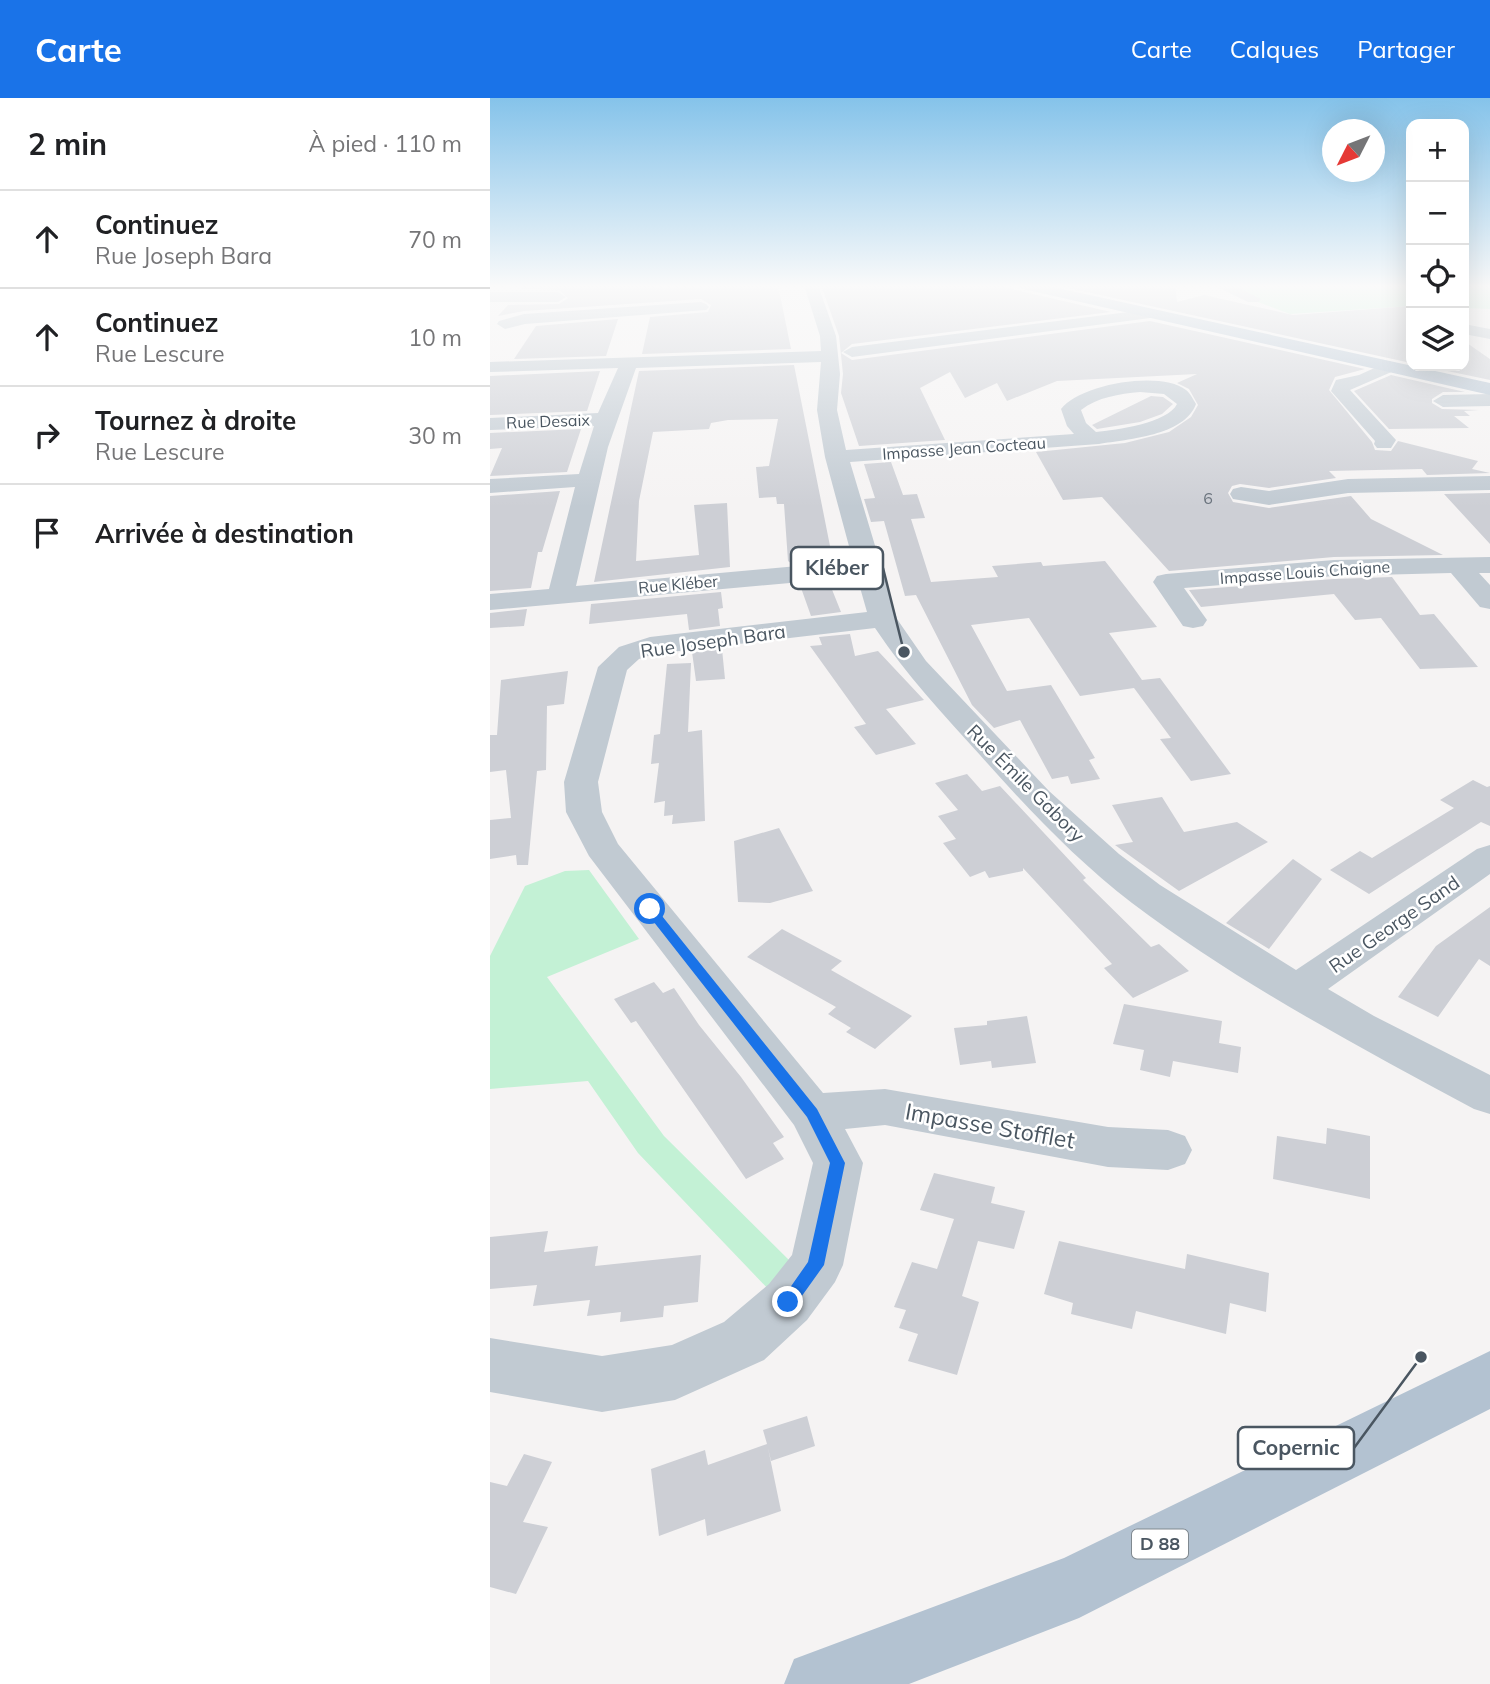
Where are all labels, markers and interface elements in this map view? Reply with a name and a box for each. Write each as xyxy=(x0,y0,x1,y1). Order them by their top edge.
text: Carte xyxy=(35,29,122,70)
text: Carte xyxy=(1131,34,1192,64)
text: Calques xyxy=(1230,34,1319,64)
text: Partager xyxy=(1357,34,1455,64)
north arrow xyxy=(1322,119,1385,182)
map controls xyxy=(1406,119,1469,371)
button: + xyxy=(1406,119,1469,182)
text: 2 min xyxy=(28,125,107,163)
text: À pied · 110 m xyxy=(309,129,462,158)
button: − xyxy=(1406,182,1469,245)
text: Continuez xyxy=(95,208,219,241)
icon: ahead xyxy=(28,220,66,258)
text: 70 m xyxy=(408,225,462,254)
text: Rue Joseph Bara xyxy=(95,241,272,270)
button: locate xyxy=(1406,245,1469,308)
text: Continuez xyxy=(95,306,219,339)
button: layers xyxy=(1406,308,1469,371)
icon: ahead xyxy=(28,318,66,356)
text: 10 m xyxy=(408,323,462,352)
text: Rue Lescure xyxy=(95,339,224,368)
text: Tournez à droite xyxy=(95,404,296,437)
street label: Rue Desaix xyxy=(506,410,591,432)
icon: right xyxy=(28,416,66,454)
text: 30 m xyxy=(408,421,462,450)
street label: Impasse Jean Cocteau xyxy=(882,432,1046,464)
text: Rue Lescure xyxy=(95,437,224,466)
house number: 6 xyxy=(1203,488,1213,508)
icon: arrive xyxy=(28,514,66,552)
text: Arrivée à destination xyxy=(95,517,354,550)
callout: Kléber xyxy=(791,547,883,589)
text: Kléber xyxy=(805,554,870,580)
street label: Impasse Louis Chaigne xyxy=(1219,556,1391,588)
street label: Rue Kléber xyxy=(637,571,719,597)
street label: Rue Joseph Bara xyxy=(639,619,787,663)
street label: Rue Émile Gabory xyxy=(962,719,1090,847)
street label: Rue George Sand xyxy=(1324,870,1464,978)
route start xyxy=(634,893,665,924)
street label: Impasse Stofflet xyxy=(903,1096,1077,1155)
route end xyxy=(772,1286,803,1317)
callout: Copernic xyxy=(1238,1427,1354,1469)
text: Copernic xyxy=(1252,1434,1340,1460)
road number: D 88 xyxy=(1132,1530,1188,1559)

